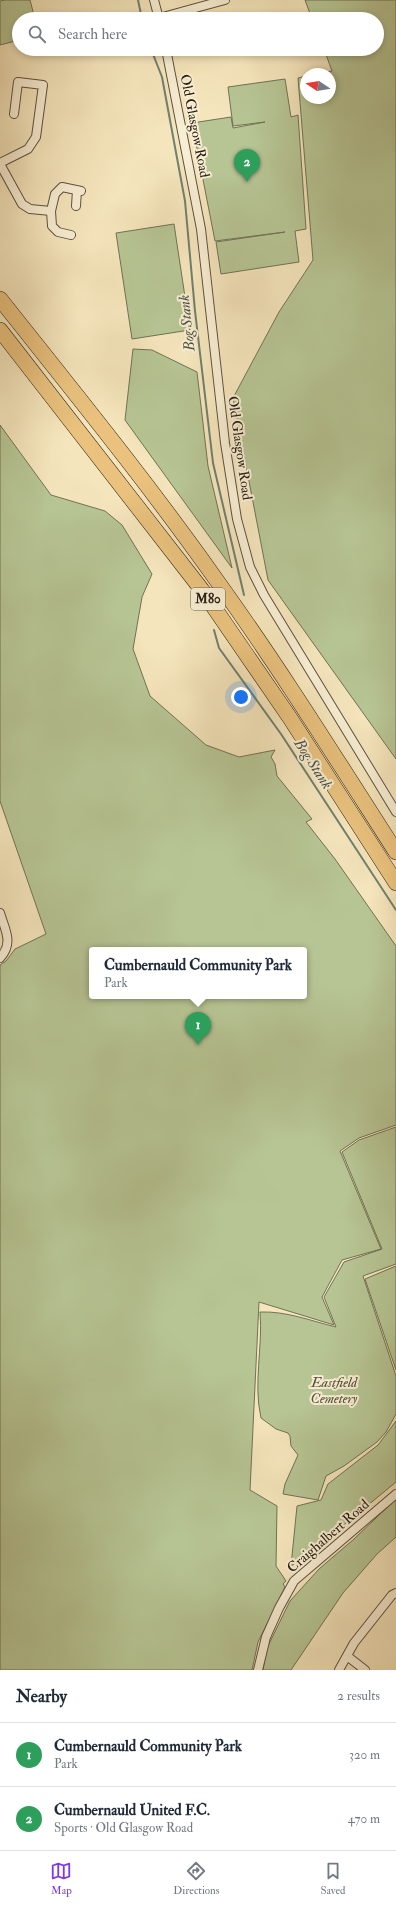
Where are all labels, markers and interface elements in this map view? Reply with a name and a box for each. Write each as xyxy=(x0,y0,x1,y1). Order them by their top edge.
search box xyxy=(12,12,384,56)
icon: search xyxy=(26,23,48,45)
text: Search here xyxy=(58,25,127,44)
north arrow xyxy=(300,68,336,104)
street label: Old Glasgow Road xyxy=(177,73,213,179)
pin: 2 xyxy=(234,149,260,182)
water label: Bog Stank xyxy=(175,294,200,353)
street label: Old Glasgow Road xyxy=(224,395,256,501)
road number: M80 xyxy=(191,588,225,610)
your location xyxy=(231,687,251,707)
water label: Bog Stank xyxy=(289,734,336,793)
popup xyxy=(89,947,307,999)
text: Cumbernauld Community Park xyxy=(104,956,292,975)
text: Park xyxy=(104,975,128,991)
pin: 1 xyxy=(185,1012,211,1045)
park label: Eastfield Cemetery xyxy=(310,1374,358,1407)
street label: Craighalbert Road xyxy=(284,1496,373,1576)
text: Nearby xyxy=(16,1686,67,1707)
text: 2 results xyxy=(337,1688,380,1704)
text: Cumbernauld Community Park xyxy=(54,1737,242,1756)
text: 1 xyxy=(27,1747,31,1763)
text: 320 m xyxy=(349,1747,380,1763)
text: Park xyxy=(54,1756,78,1772)
text: Cumbernauld United F.C. xyxy=(54,1801,210,1820)
text: 2 xyxy=(26,1811,32,1827)
text: 470 m xyxy=(348,1811,380,1827)
text: Sports · Old Glasgow Road xyxy=(54,1820,193,1836)
tab: Map xyxy=(50,1860,72,1897)
tab: Directions xyxy=(173,1860,220,1897)
tab: Saved xyxy=(320,1860,346,1897)

